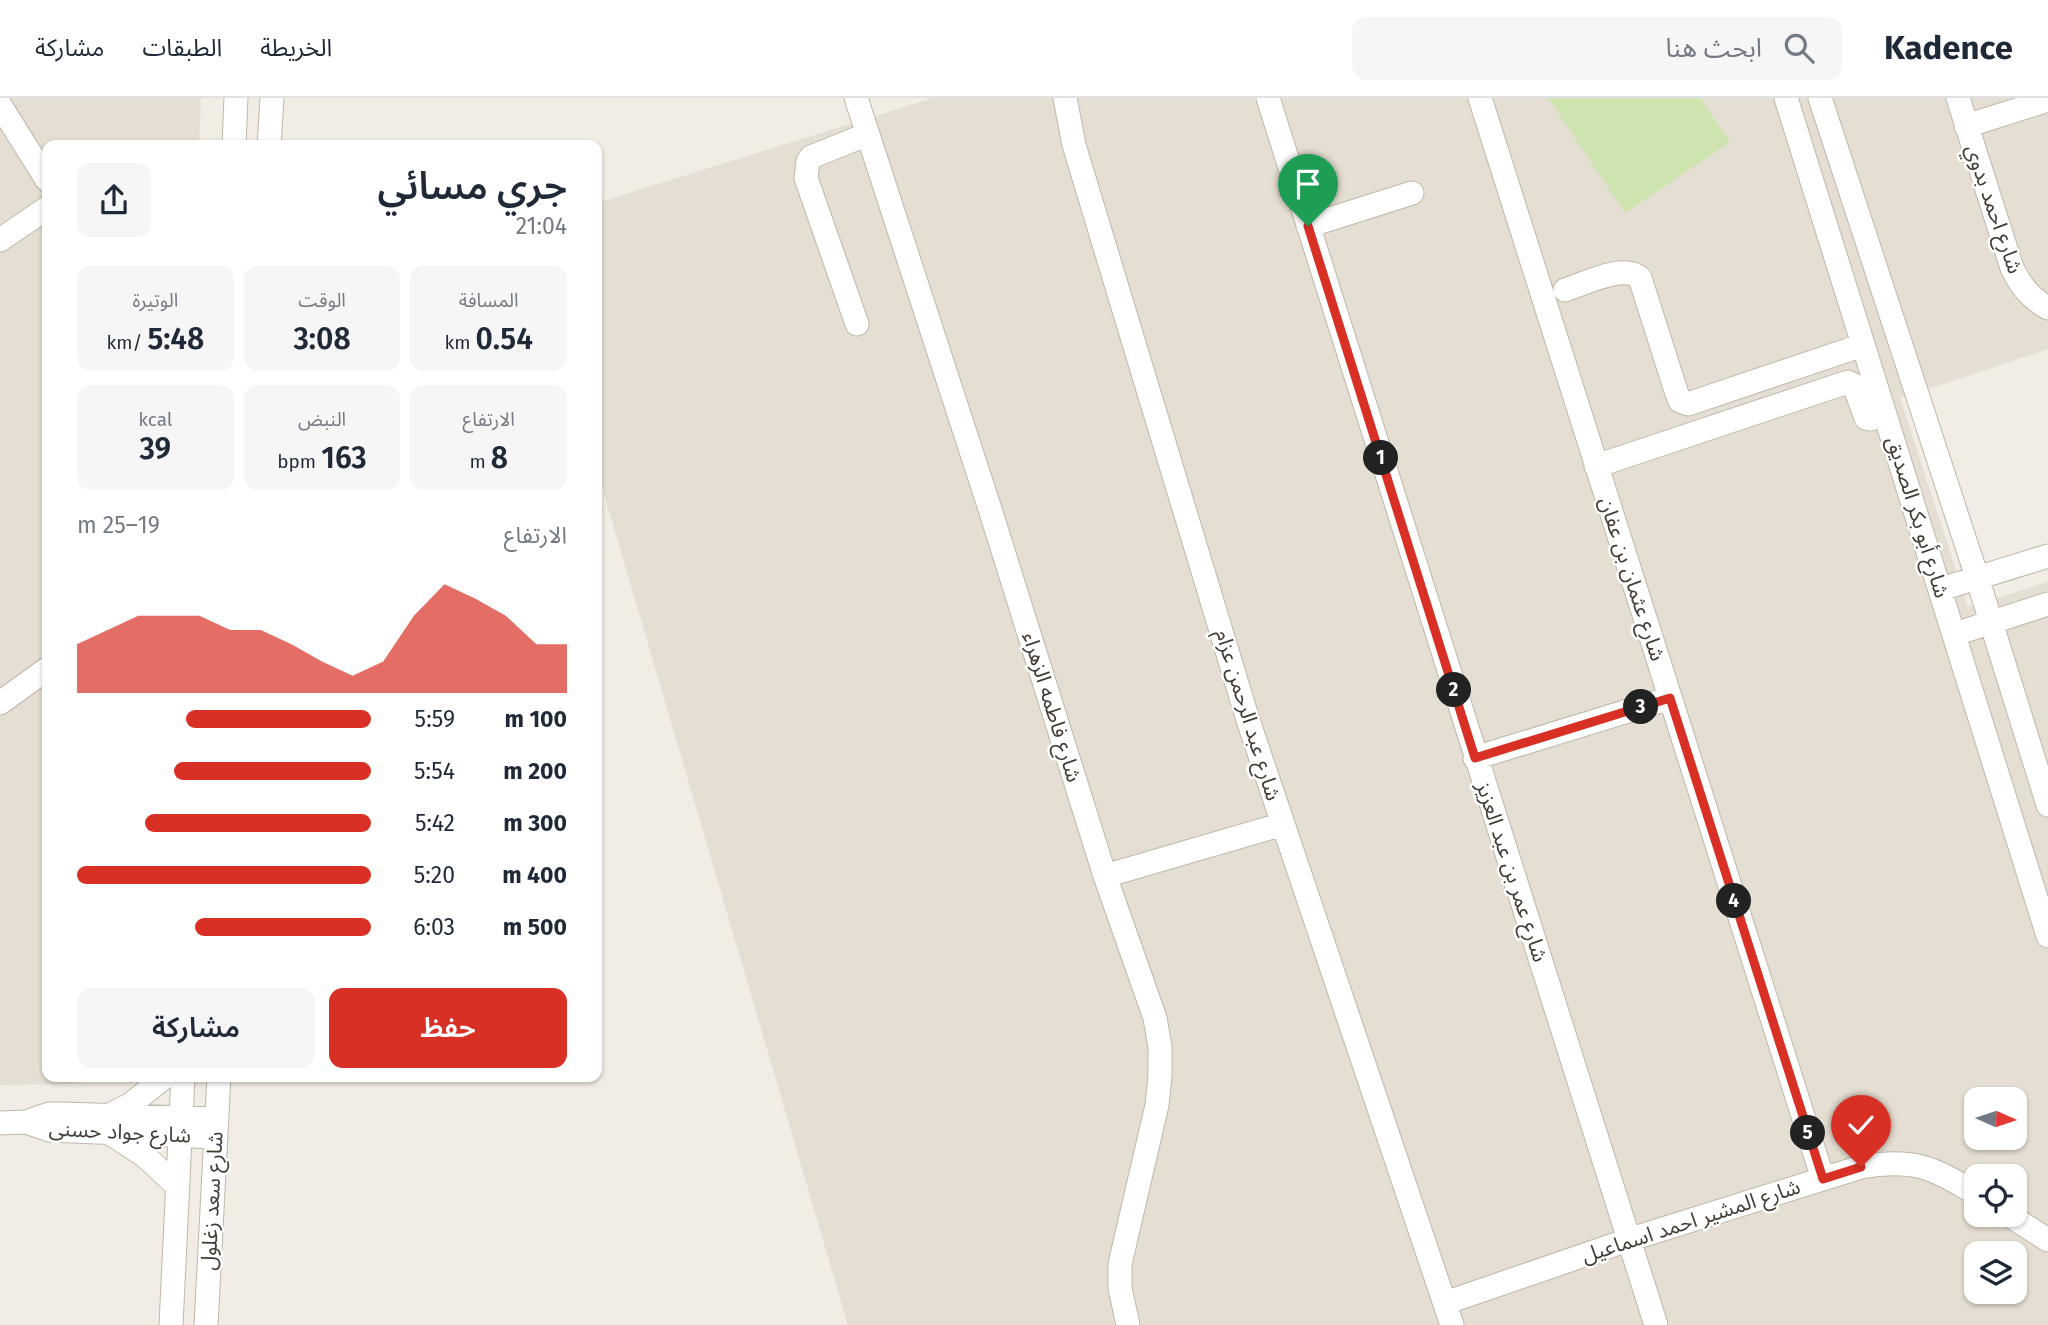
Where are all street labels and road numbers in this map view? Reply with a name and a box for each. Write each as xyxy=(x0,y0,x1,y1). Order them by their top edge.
street label: شارع احمد بدوي xyxy=(1957,141,2028,278)
street label: شارع أبو بكر الصديق xyxy=(1879,433,1955,602)
street label: شارع عثمان بن عفان xyxy=(1591,494,1671,665)
street label: شارع عبد الرحمن عزام xyxy=(1207,626,1286,805)
street label: شارع فاطمه الزهراء xyxy=(1015,629,1087,786)
street label: شارع عمر بن عبد العزيز xyxy=(1468,778,1553,966)
street label: شارع جواد حسنى xyxy=(48,1115,192,1151)
street label: شارع سعد زغلول xyxy=(195,1131,231,1271)
street label: شارع المشير احمد اسماعيل xyxy=(1578,1173,1804,1271)

